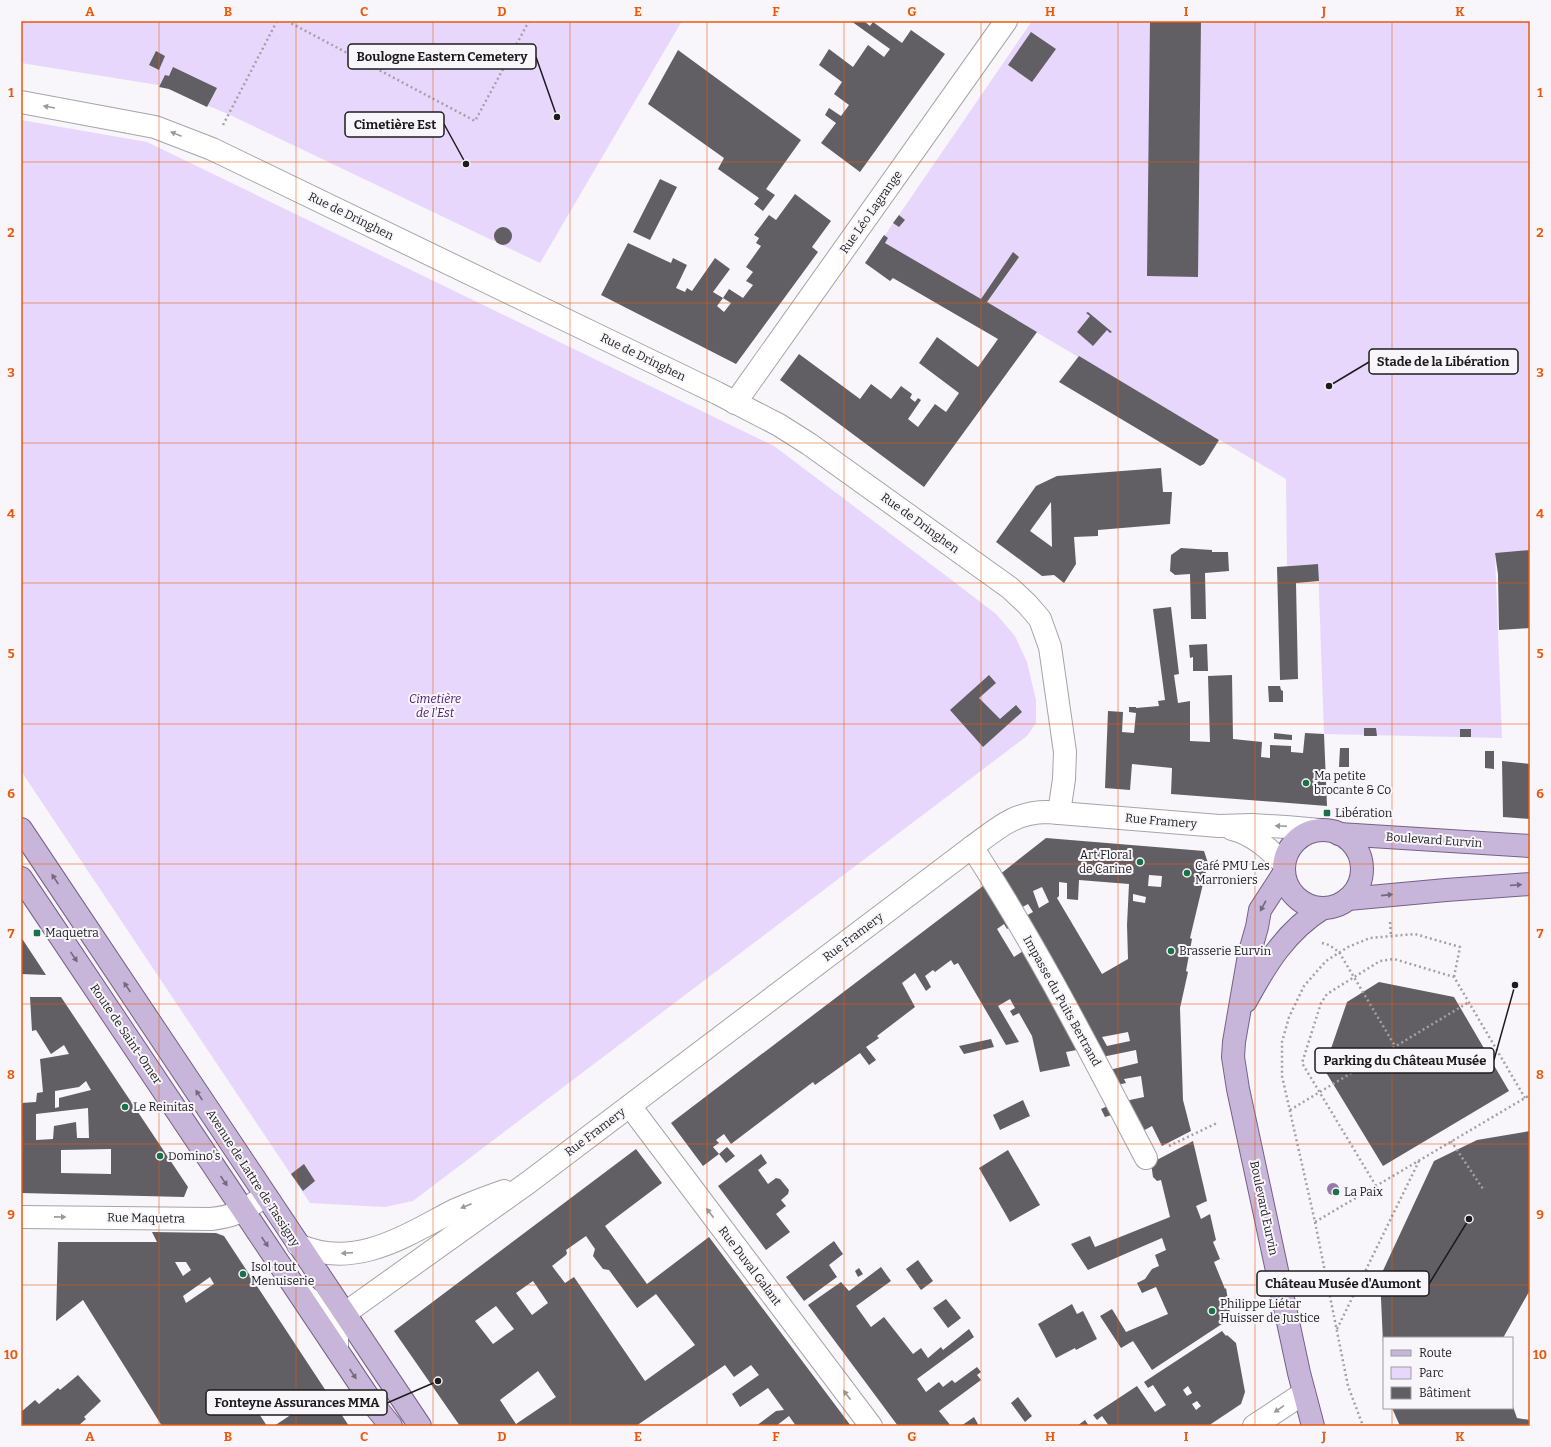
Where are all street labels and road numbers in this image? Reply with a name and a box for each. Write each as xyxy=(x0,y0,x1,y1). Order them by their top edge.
street label: Rue Léo Lagrange xyxy=(837,168,905,256)
street label: Rue de Dringhen xyxy=(306,189,396,243)
street label: Rue de Dringhen xyxy=(598,330,688,384)
street label: Rue de Dringhen xyxy=(878,490,962,556)
street label: Rue Framery xyxy=(1125,811,1198,831)
street label: Boulevard Eurvin xyxy=(1385,830,1483,850)
street label: Rue Framery xyxy=(820,909,886,964)
street label: Impasse du Puits Bertrand xyxy=(1020,933,1104,1069)
street label: Route de Saint-Omer xyxy=(87,981,165,1087)
street label: Rue Framery xyxy=(562,1104,628,1159)
street label: Avenue de Lattre de Tassigny xyxy=(203,1107,303,1250)
street label: Boulevard Eurvin xyxy=(1247,1159,1281,1257)
street label: Rue Maquetra xyxy=(107,1210,186,1226)
street label: Rue Duval Galant xyxy=(716,1224,785,1309)

